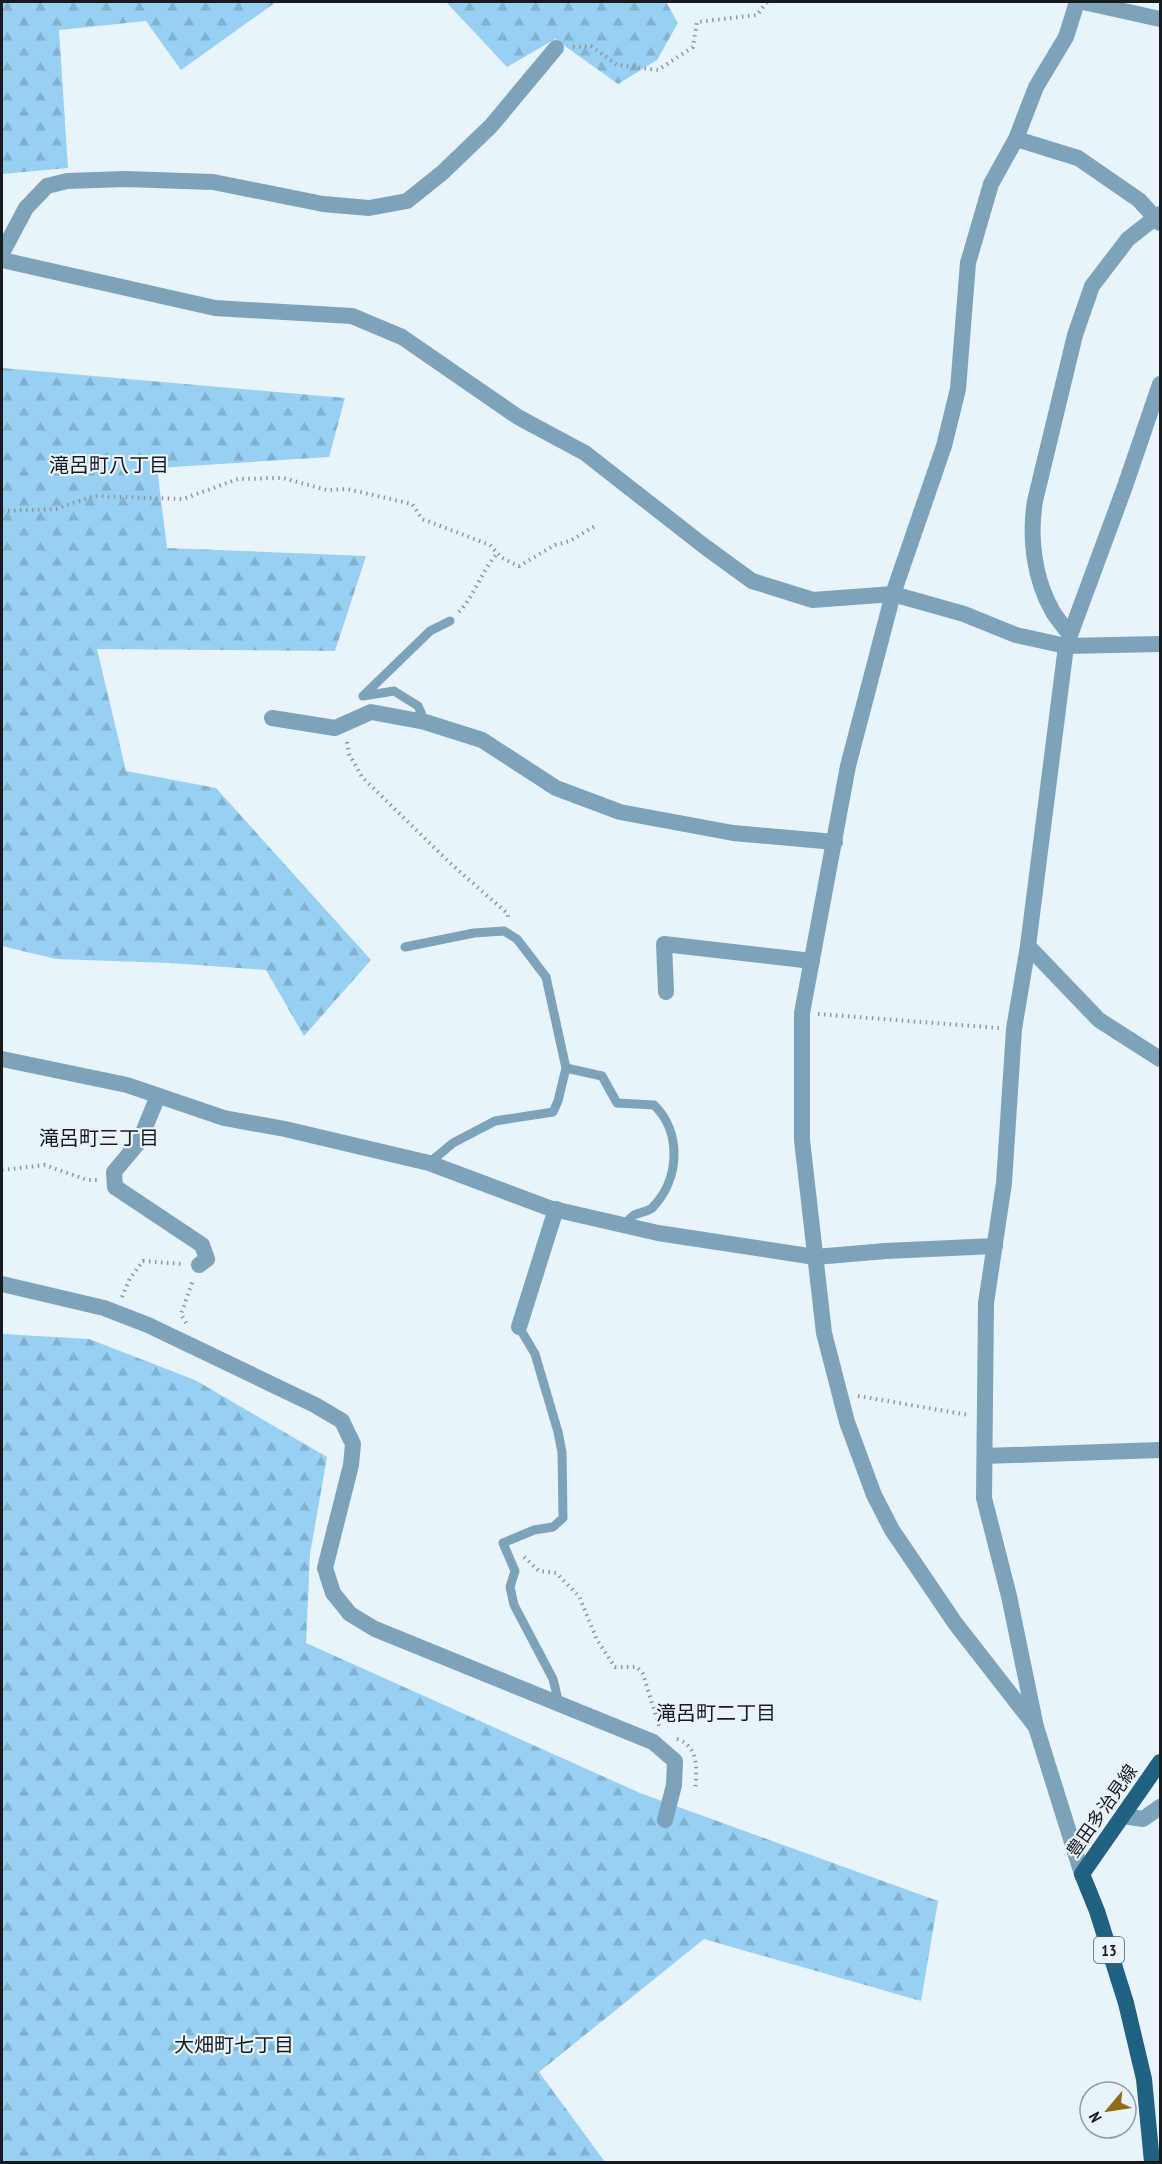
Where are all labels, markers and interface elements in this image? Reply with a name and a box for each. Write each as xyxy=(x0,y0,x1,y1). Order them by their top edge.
district label: 滝呂町八丁目 xyxy=(49,452,169,478)
district label: 滝呂町三丁目 xyxy=(39,1125,159,1151)
district label: 滝呂町二丁目 xyxy=(656,1700,776,1726)
street label: 豊田多治見線 xyxy=(1061,1760,1142,1862)
road number: 13 xyxy=(1094,1937,1124,1963)
district label: 大畑町七丁目 xyxy=(174,2032,294,2058)
north arrow xyxy=(1078,2080,1138,2140)
text: N xyxy=(1084,2109,1106,2126)

